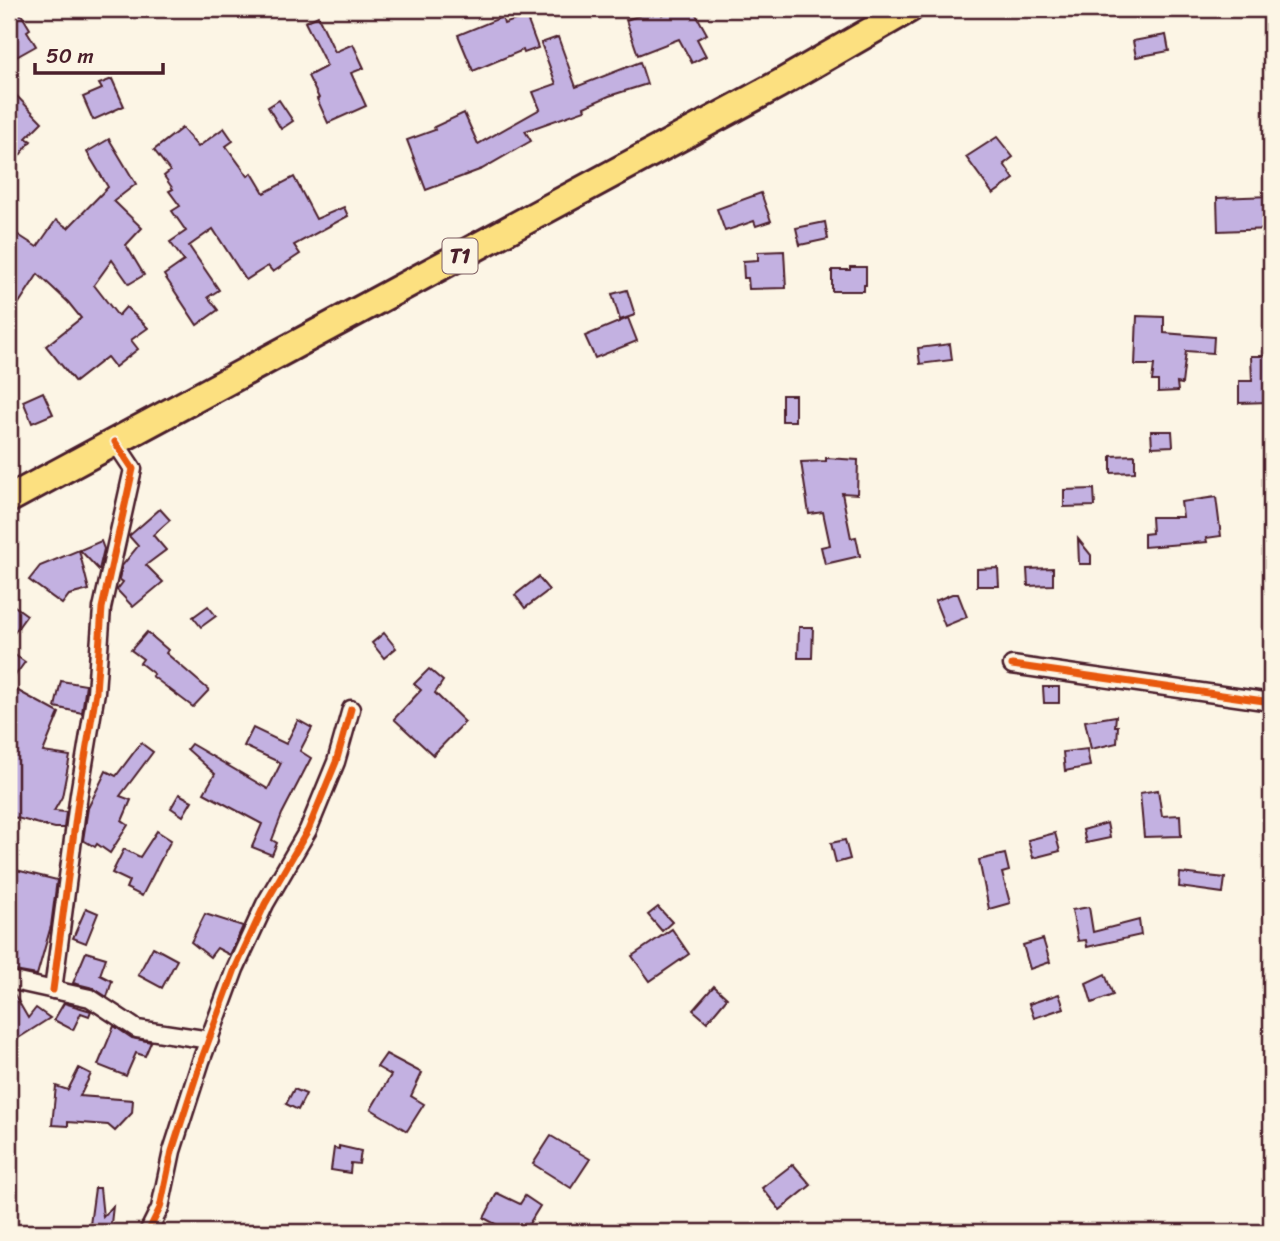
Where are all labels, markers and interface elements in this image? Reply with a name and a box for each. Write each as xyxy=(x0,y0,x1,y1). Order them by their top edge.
scale bar xyxy=(35,32,163,76)
text: 50 m xyxy=(46,37,94,75)
road number: T1 xyxy=(442,238,477,274)

